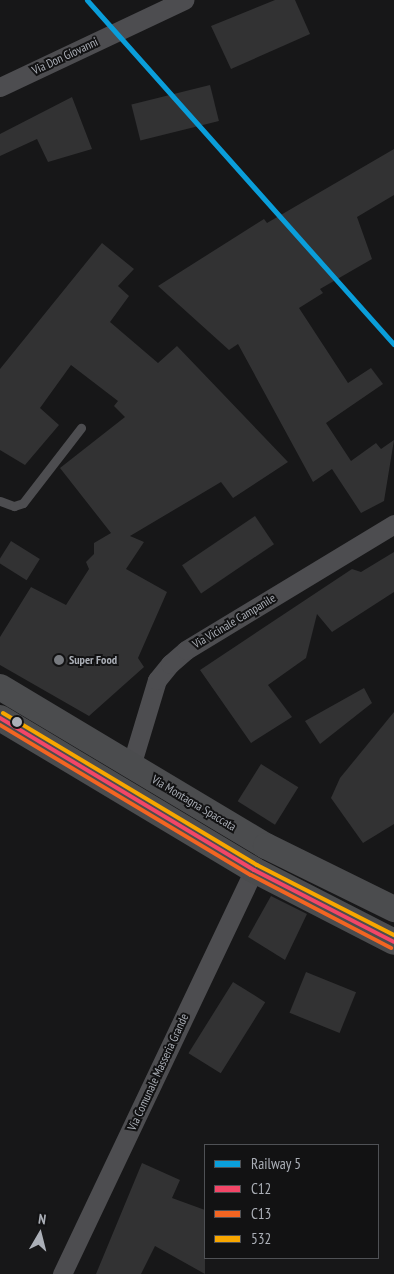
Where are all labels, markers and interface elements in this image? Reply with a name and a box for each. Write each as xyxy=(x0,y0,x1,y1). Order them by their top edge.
street label: Via Don Giovanni xyxy=(30,34,100,78)
street label: Via Vicinale Campanile xyxy=(190,590,278,652)
place label: Super Food xyxy=(69,653,117,667)
marker: Super Food xyxy=(53,654,65,666)
unlabelled marker xyxy=(12,717,22,727)
street label: Via Montagna Spaccata xyxy=(149,772,239,834)
street label: Via Comunale Masseria Grande xyxy=(125,1011,191,1133)
legend xyxy=(204,1144,379,1259)
text: Railway 5 xyxy=(251,1154,301,1173)
text: C12 xyxy=(251,1179,271,1198)
text: C13 xyxy=(251,1204,271,1223)
north arrow xyxy=(15,1209,65,1259)
text: N xyxy=(37,1210,47,1229)
text: 532 xyxy=(251,1229,271,1248)

